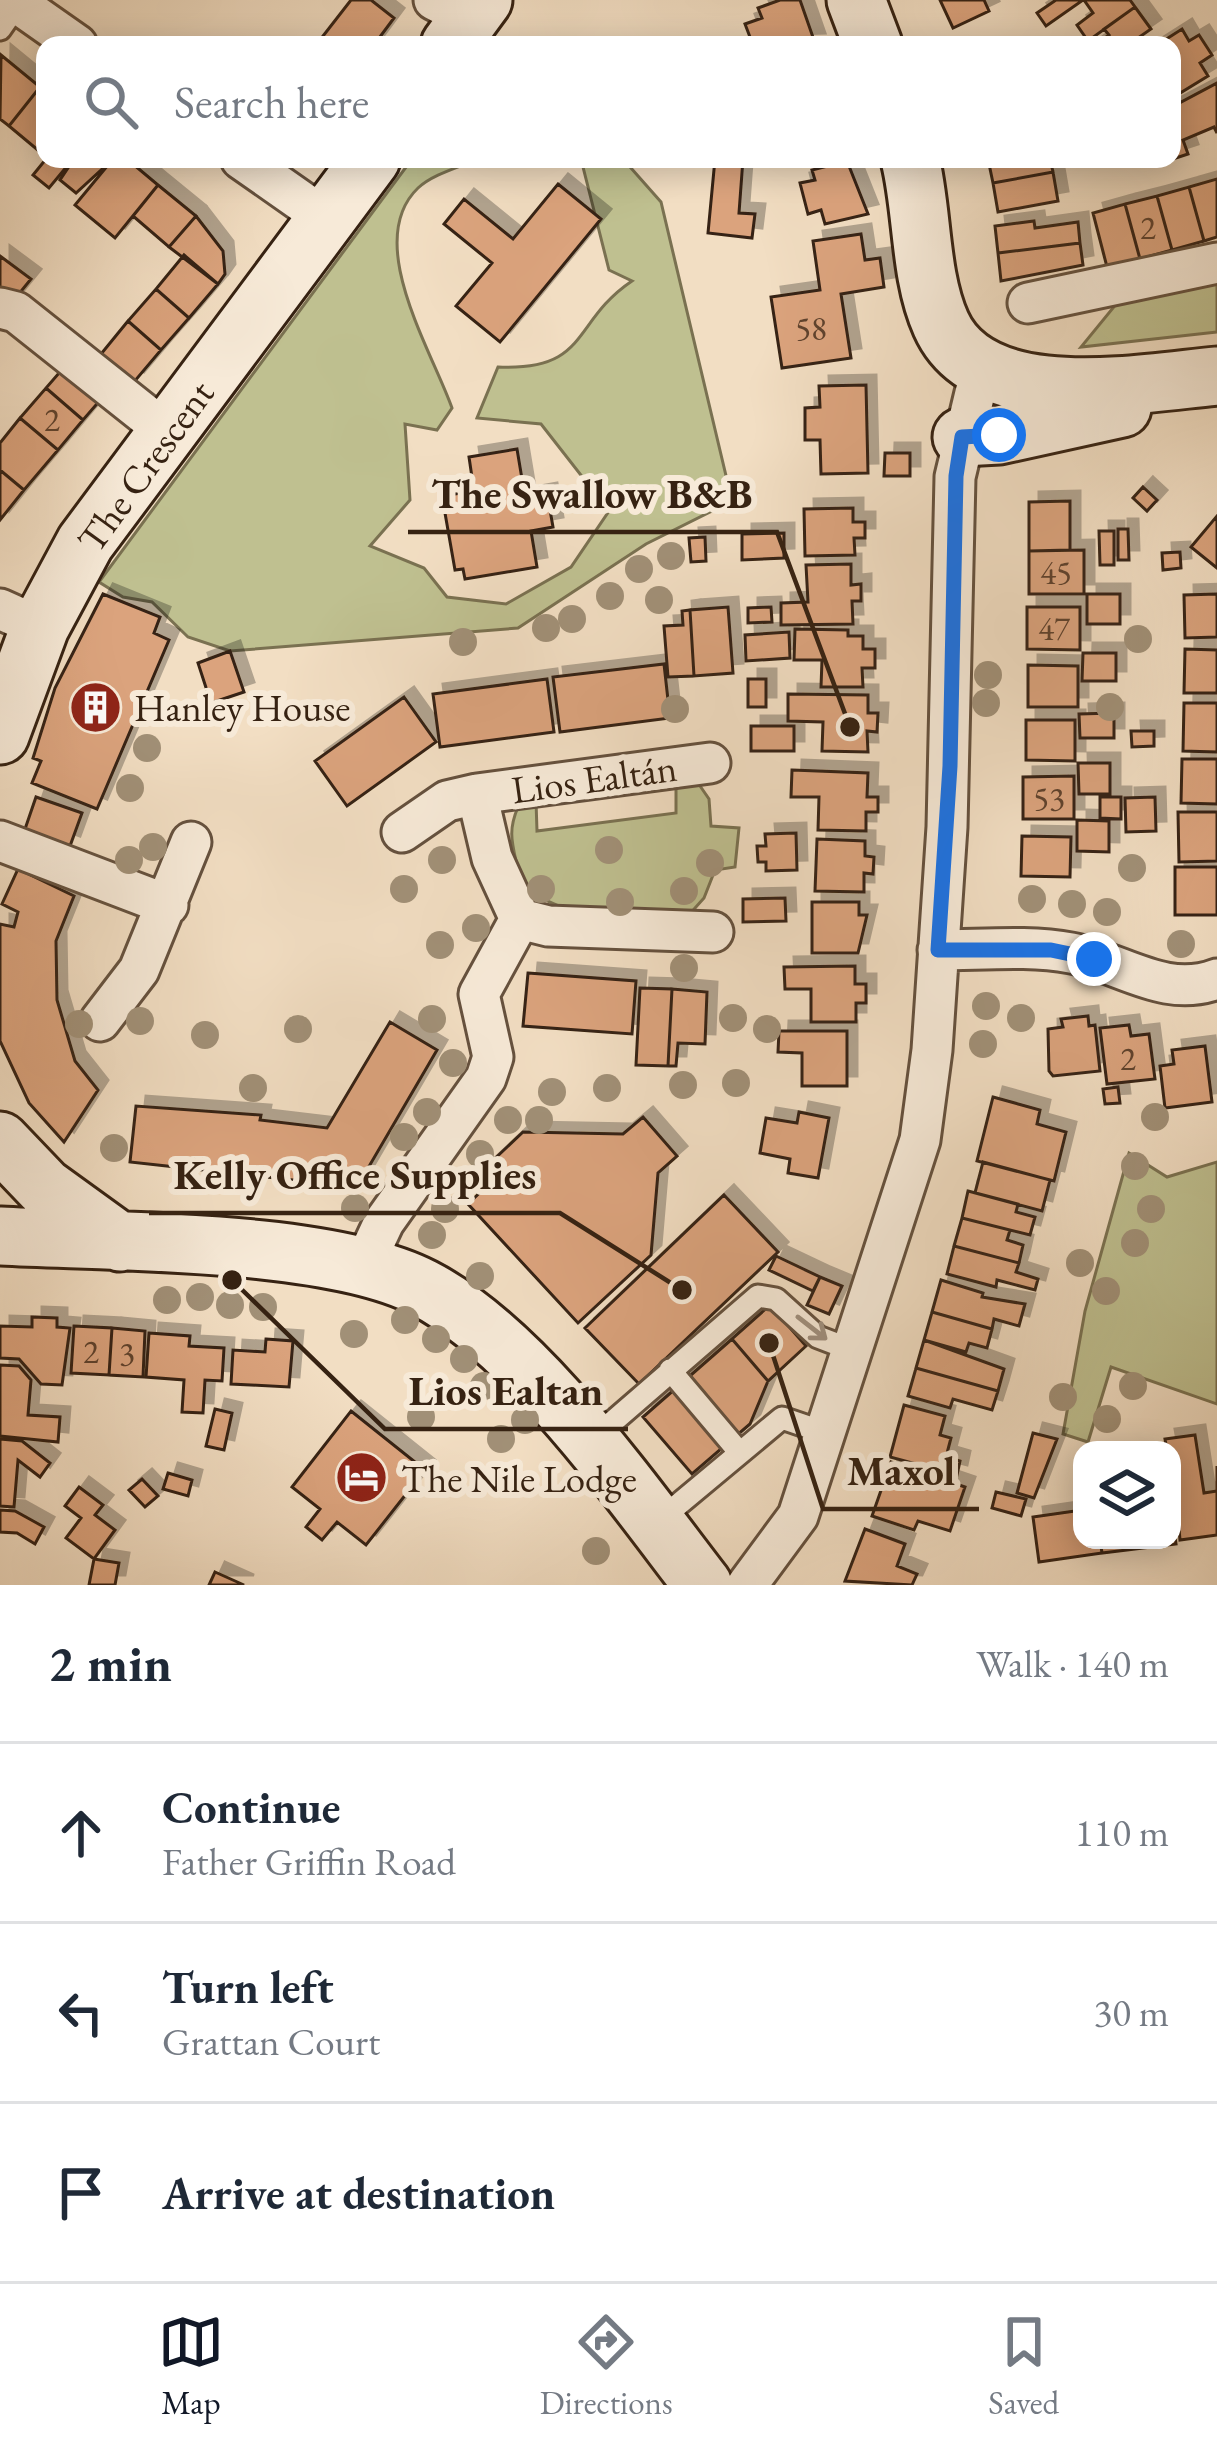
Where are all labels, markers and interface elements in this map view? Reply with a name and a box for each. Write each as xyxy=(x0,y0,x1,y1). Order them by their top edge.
search box xyxy=(36,36,1181,168)
icon: search xyxy=(78,69,144,135)
text: Search here xyxy=(174,73,369,131)
house number: 2 xyxy=(1140,206,1156,249)
house number: 58 xyxy=(795,307,827,350)
street label: The Crescent xyxy=(66,370,225,563)
house number: 2 xyxy=(44,398,60,441)
route start xyxy=(972,408,1026,462)
callout: The Swallow B&B xyxy=(408,454,777,532)
text: The Swallow B&B xyxy=(431,466,753,521)
house number: 45 xyxy=(1040,551,1072,594)
house number: 47 xyxy=(1038,607,1070,650)
building icon: Hanley House xyxy=(67,679,123,735)
place label: Hanley House xyxy=(134,682,350,733)
street label: Lios Ealtán xyxy=(508,742,680,815)
house number: 53 xyxy=(1033,777,1065,820)
route end xyxy=(1067,932,1121,986)
house number: 2 xyxy=(1120,1037,1136,1080)
callout: Kelly Office Supplies xyxy=(149,1135,560,1213)
text: Kelly Office Supplies xyxy=(174,1147,536,1202)
one-way arrow xyxy=(795,1314,827,1341)
house number: 2 xyxy=(83,1330,99,1373)
house number: 3 xyxy=(119,1332,135,1375)
callout: Lios Ealtan xyxy=(385,1351,628,1429)
text: Lios Ealtan xyxy=(409,1363,604,1418)
callout: Maxol xyxy=(823,1431,979,1509)
map controls xyxy=(1073,1441,1181,1549)
button: layers xyxy=(1073,1441,1181,1549)
text: Maxol xyxy=(847,1443,955,1498)
hotel icon: The Nile Lodge xyxy=(334,1450,390,1506)
place label: The Nile Lodge xyxy=(401,1453,637,1504)
text: 2 min xyxy=(48,1630,172,1696)
text: Walk · 140 m xyxy=(976,1638,1169,1689)
text: Continue xyxy=(162,1778,340,1836)
icon: ahead xyxy=(48,1800,114,1866)
text: 110 m xyxy=(1075,1807,1169,1858)
text: Father Griffin Road xyxy=(162,1836,456,1887)
text: Turn left xyxy=(162,1958,334,2016)
icon: left xyxy=(48,1980,114,2046)
text: 30 m xyxy=(1093,1987,1169,2038)
text: Grattan Court xyxy=(162,2016,380,2067)
icon: arrive xyxy=(48,2160,114,2226)
text: Arrive at destination xyxy=(162,2164,555,2222)
tab: Map xyxy=(158,2309,224,2424)
tab: Directions xyxy=(540,2309,673,2424)
tab: Saved xyxy=(988,2309,1059,2424)

